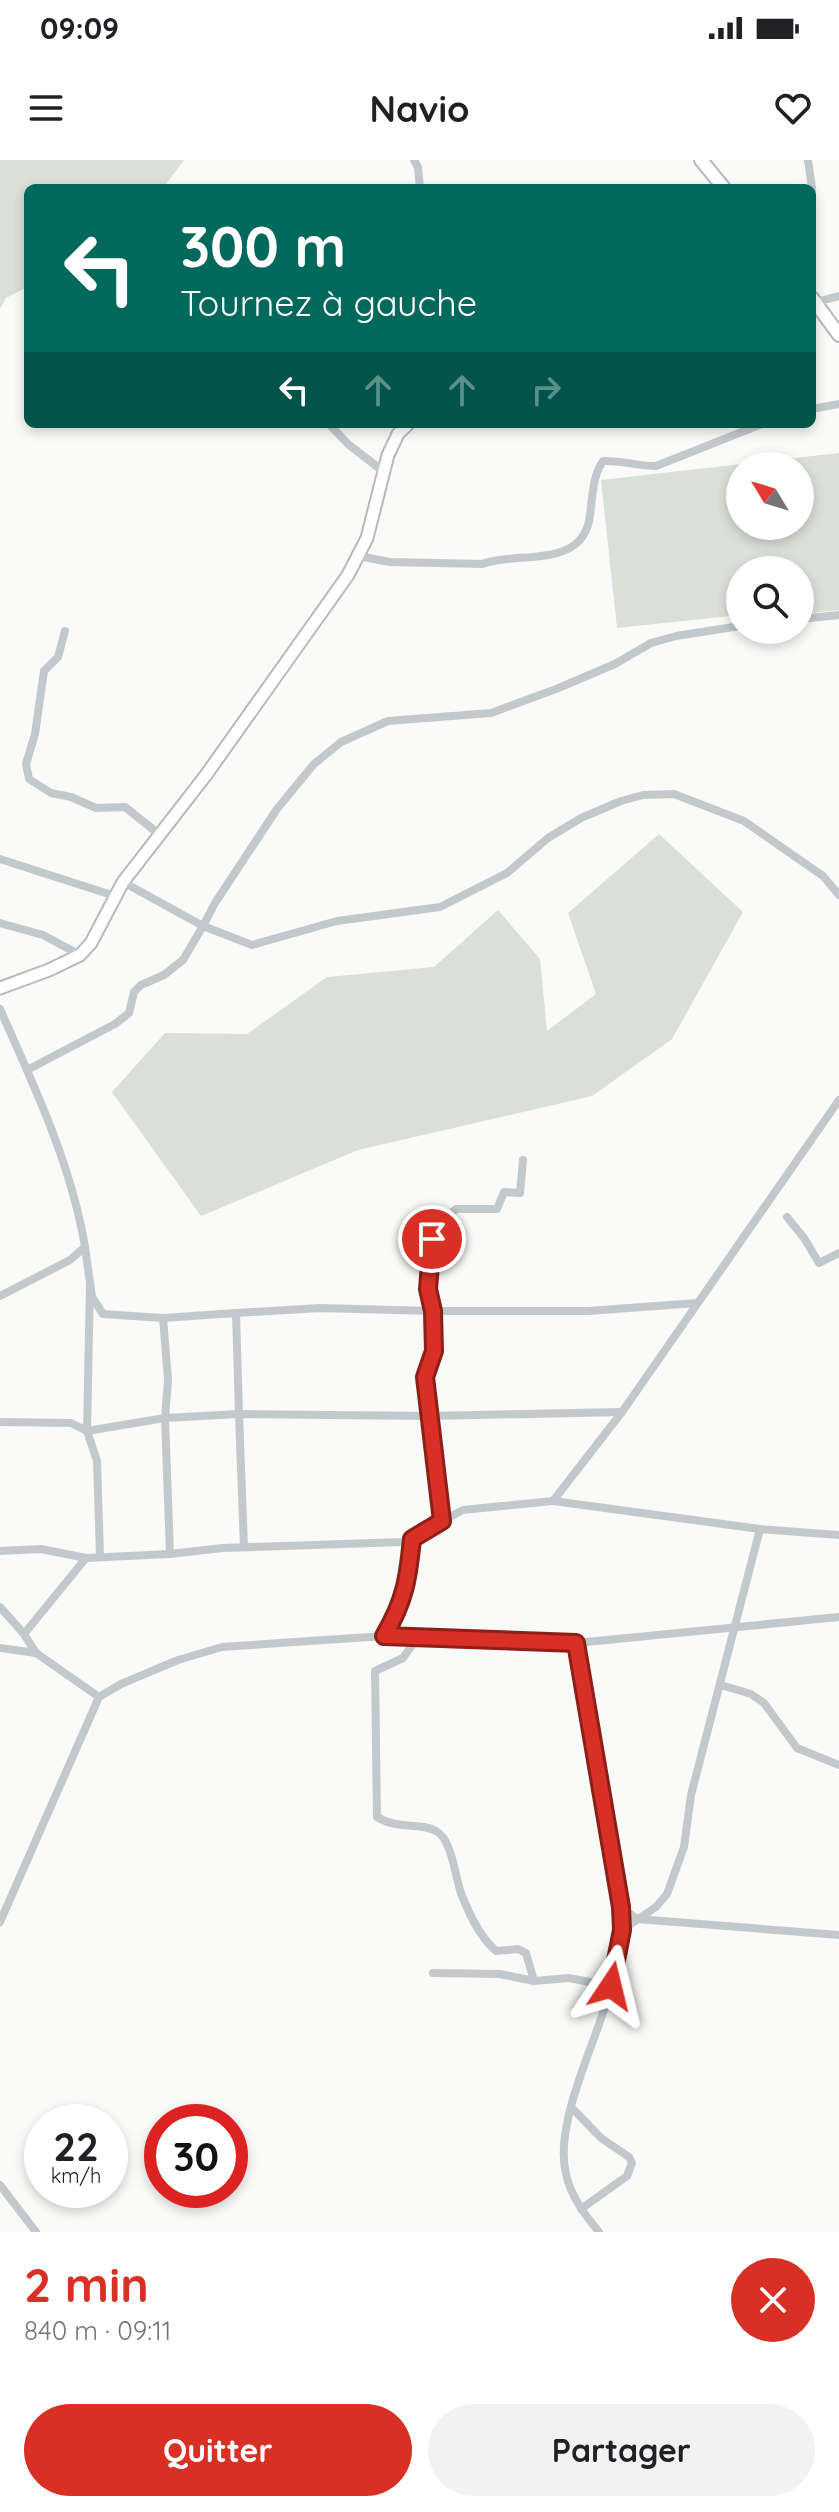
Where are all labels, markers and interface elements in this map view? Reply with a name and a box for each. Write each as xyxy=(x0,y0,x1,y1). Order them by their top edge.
text: 09:09 xyxy=(40,9,119,47)
icon: menu xyxy=(24,86,68,130)
text: Navio xyxy=(370,86,469,131)
icon: heart xyxy=(771,86,815,130)
text: 300 m xyxy=(180,211,346,281)
icon: left xyxy=(48,216,152,320)
text: Tournez à gauche xyxy=(180,280,477,325)
icon: left xyxy=(272,368,316,412)
icon: ahead xyxy=(356,368,400,412)
icon: ahead xyxy=(440,368,484,412)
icon: right xyxy=(524,368,568,412)
north arrow xyxy=(726,452,814,540)
map controls xyxy=(726,452,814,644)
button: search xyxy=(726,556,814,644)
pin xyxy=(398,1205,466,1273)
icon: arrive xyxy=(410,1217,454,1261)
position arrow xyxy=(569,1944,653,2028)
speed limit sign: 30 xyxy=(144,2104,248,2208)
text: 22 xyxy=(53,2121,99,2171)
text: km/h xyxy=(51,2163,101,2188)
text: 2 min xyxy=(24,2254,149,2314)
button: close xyxy=(731,2258,815,2342)
text: 840 m · 09:11 xyxy=(24,2314,171,2347)
button: Quitter xyxy=(24,2404,412,2496)
button: Partager xyxy=(428,2404,815,2496)

